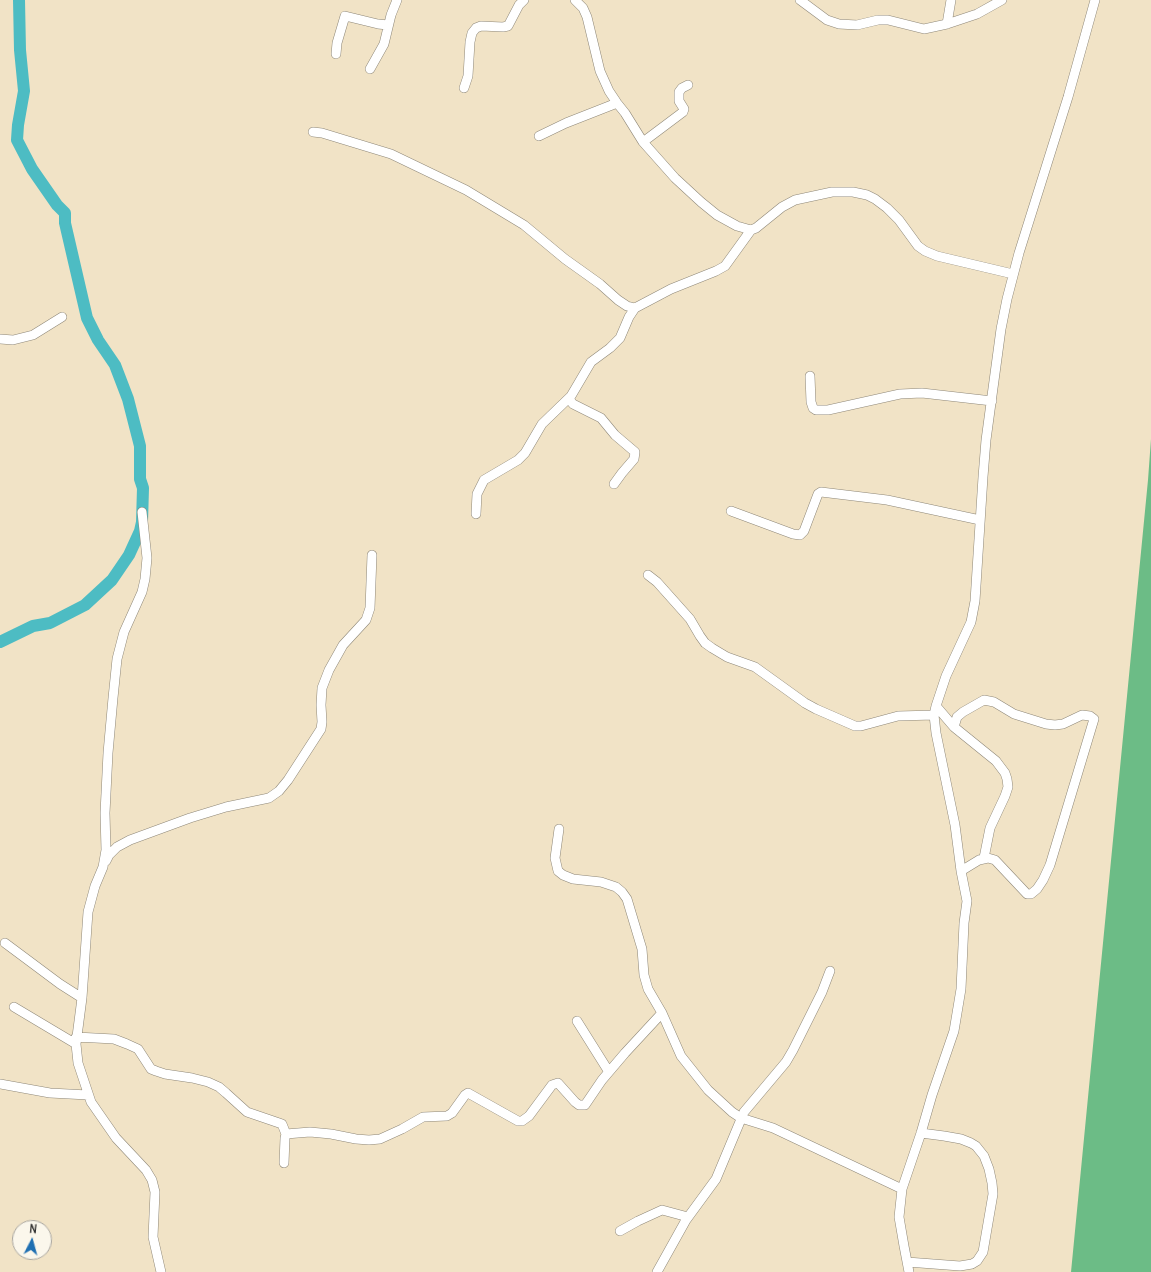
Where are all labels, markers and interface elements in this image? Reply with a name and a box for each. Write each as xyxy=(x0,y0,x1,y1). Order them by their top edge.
north arrow xyxy=(12,1220,52,1260)
text: N xyxy=(29,1222,38,1236)

